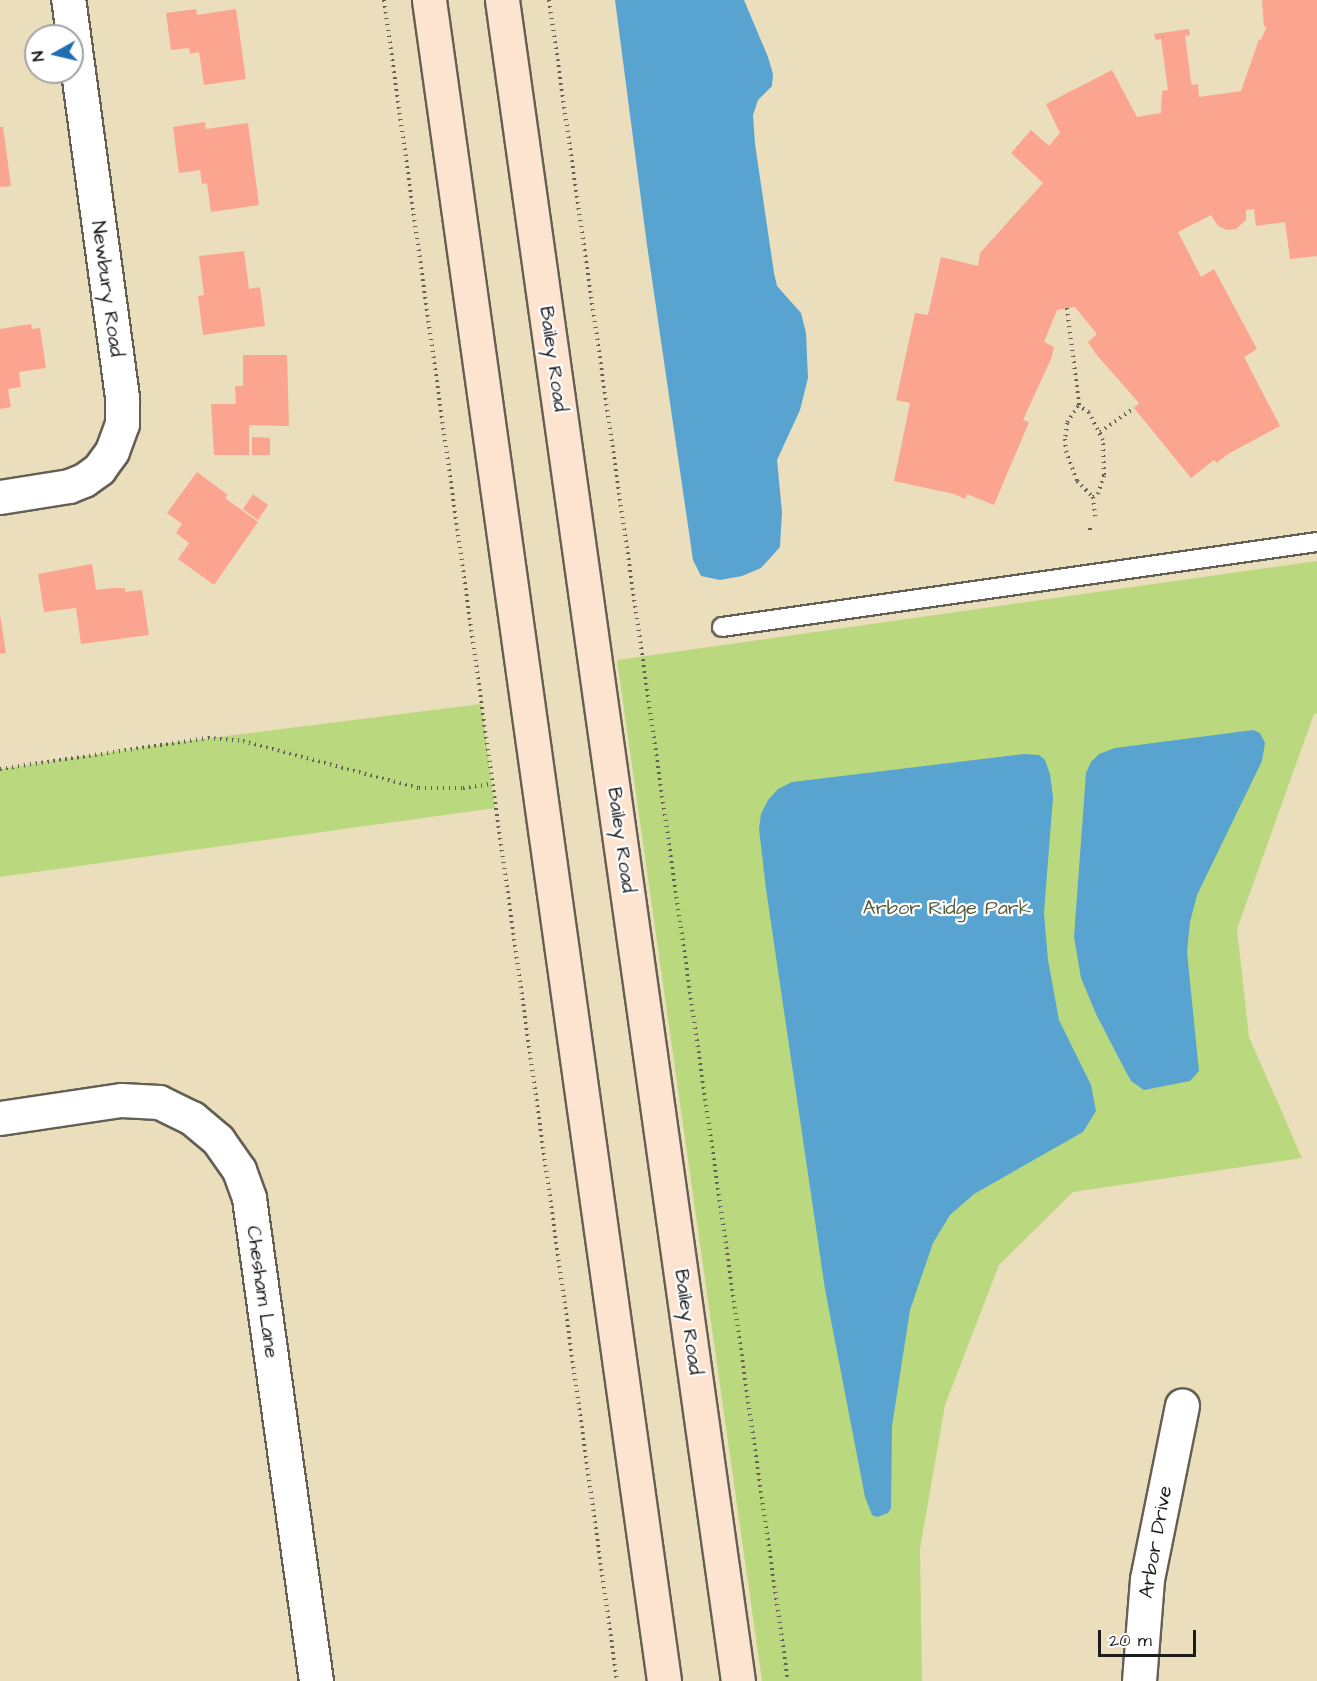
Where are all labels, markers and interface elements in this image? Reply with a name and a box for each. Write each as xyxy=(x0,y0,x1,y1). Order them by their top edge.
north arrow xyxy=(24,24,84,84)
text: N xyxy=(27,50,50,63)
street label: Newbury Road xyxy=(86,220,128,358)
street label: Bailey Road xyxy=(534,305,572,413)
street label: Bailey Road xyxy=(602,786,640,894)
park label: Arbor Ridge Park xyxy=(863,896,1031,920)
street label: Chesham Lane xyxy=(241,1224,283,1360)
street label: Bailey Road xyxy=(669,1268,707,1376)
street label: Arbor Drive xyxy=(1134,1484,1178,1600)
scale bar xyxy=(1101,1618,1198,1656)
text: 20 m xyxy=(1109,1628,1152,1653)

